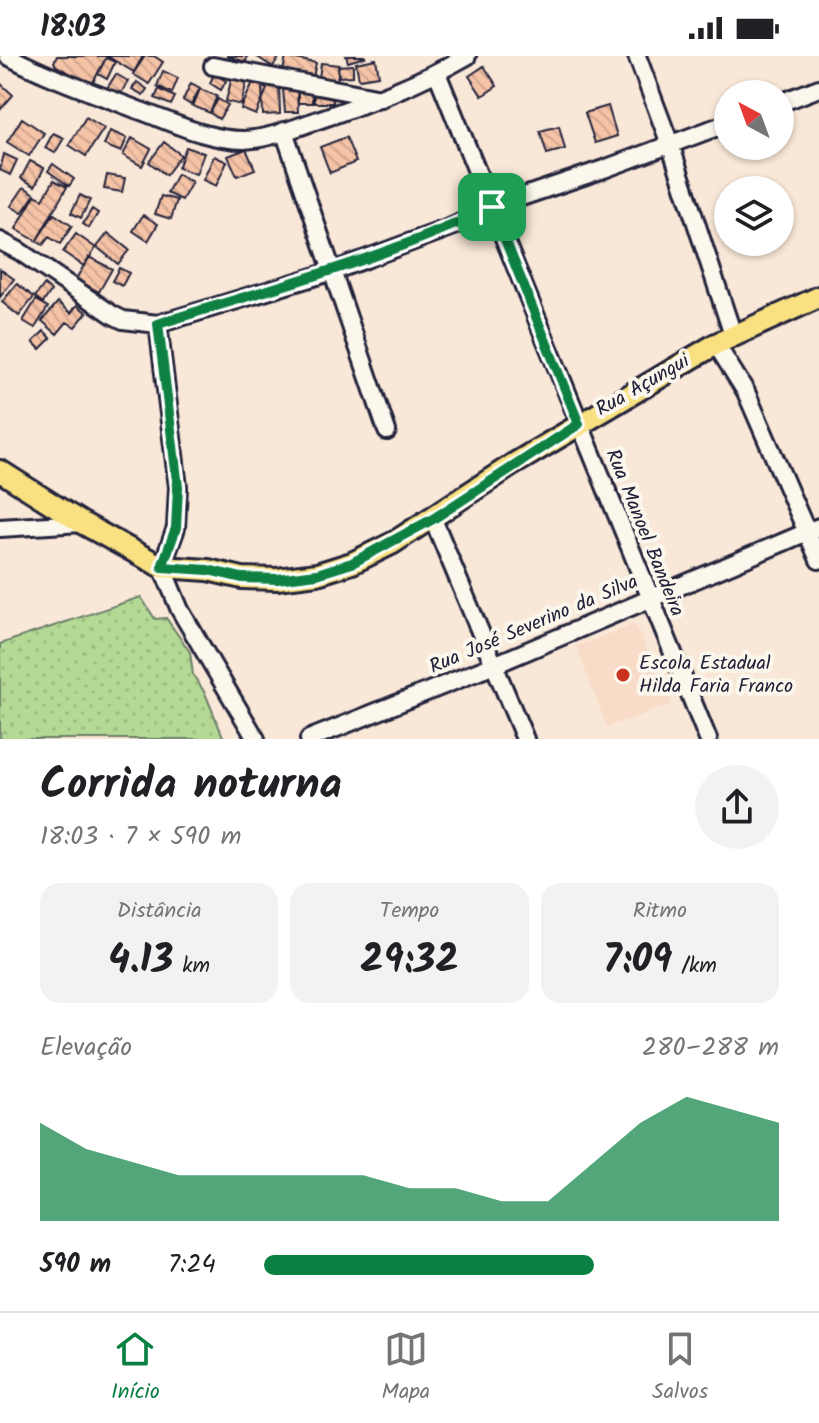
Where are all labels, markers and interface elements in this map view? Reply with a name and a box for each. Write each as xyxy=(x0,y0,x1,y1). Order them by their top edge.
text: 18:03 xyxy=(40,4,106,52)
north arrow xyxy=(714,80,794,160)
map controls xyxy=(714,80,794,256)
pin xyxy=(458,173,526,241)
button: layers xyxy=(714,176,794,256)
icon: arrive xyxy=(470,185,514,229)
street label: Rua Açungui xyxy=(590,346,697,426)
street label: Rua Manoel Bandeira xyxy=(596,444,692,622)
street label: Rua José Severino da Silva xyxy=(425,566,643,684)
place label: Escola Estadual Hilda Faria Franco xyxy=(639,648,793,703)
marker: Escola Estadual Hilda Faria Franco xyxy=(614,666,632,684)
text: Corrida noturna xyxy=(40,751,342,821)
button: share xyxy=(695,765,779,849)
text: 18:03 · 7 × 590 m xyxy=(40,816,241,858)
text: Distância xyxy=(117,894,202,929)
text: Tempo xyxy=(380,894,439,929)
text: Ritmo xyxy=(633,894,687,929)
text: 4.13 xyxy=(108,929,173,993)
text: 29:32 xyxy=(360,929,459,993)
text: 7:09 xyxy=(603,929,672,993)
text: km xyxy=(173,949,210,984)
text: /km xyxy=(672,949,717,984)
text: Elevação xyxy=(40,1027,132,1069)
text: 280–288 m xyxy=(642,1027,779,1069)
text: 590 m xyxy=(40,1244,111,1286)
text: 7:24 xyxy=(168,1244,216,1286)
tab: Início xyxy=(111,1327,160,1410)
tab: Mapa xyxy=(382,1327,430,1410)
tab: Salvos xyxy=(652,1327,708,1410)

